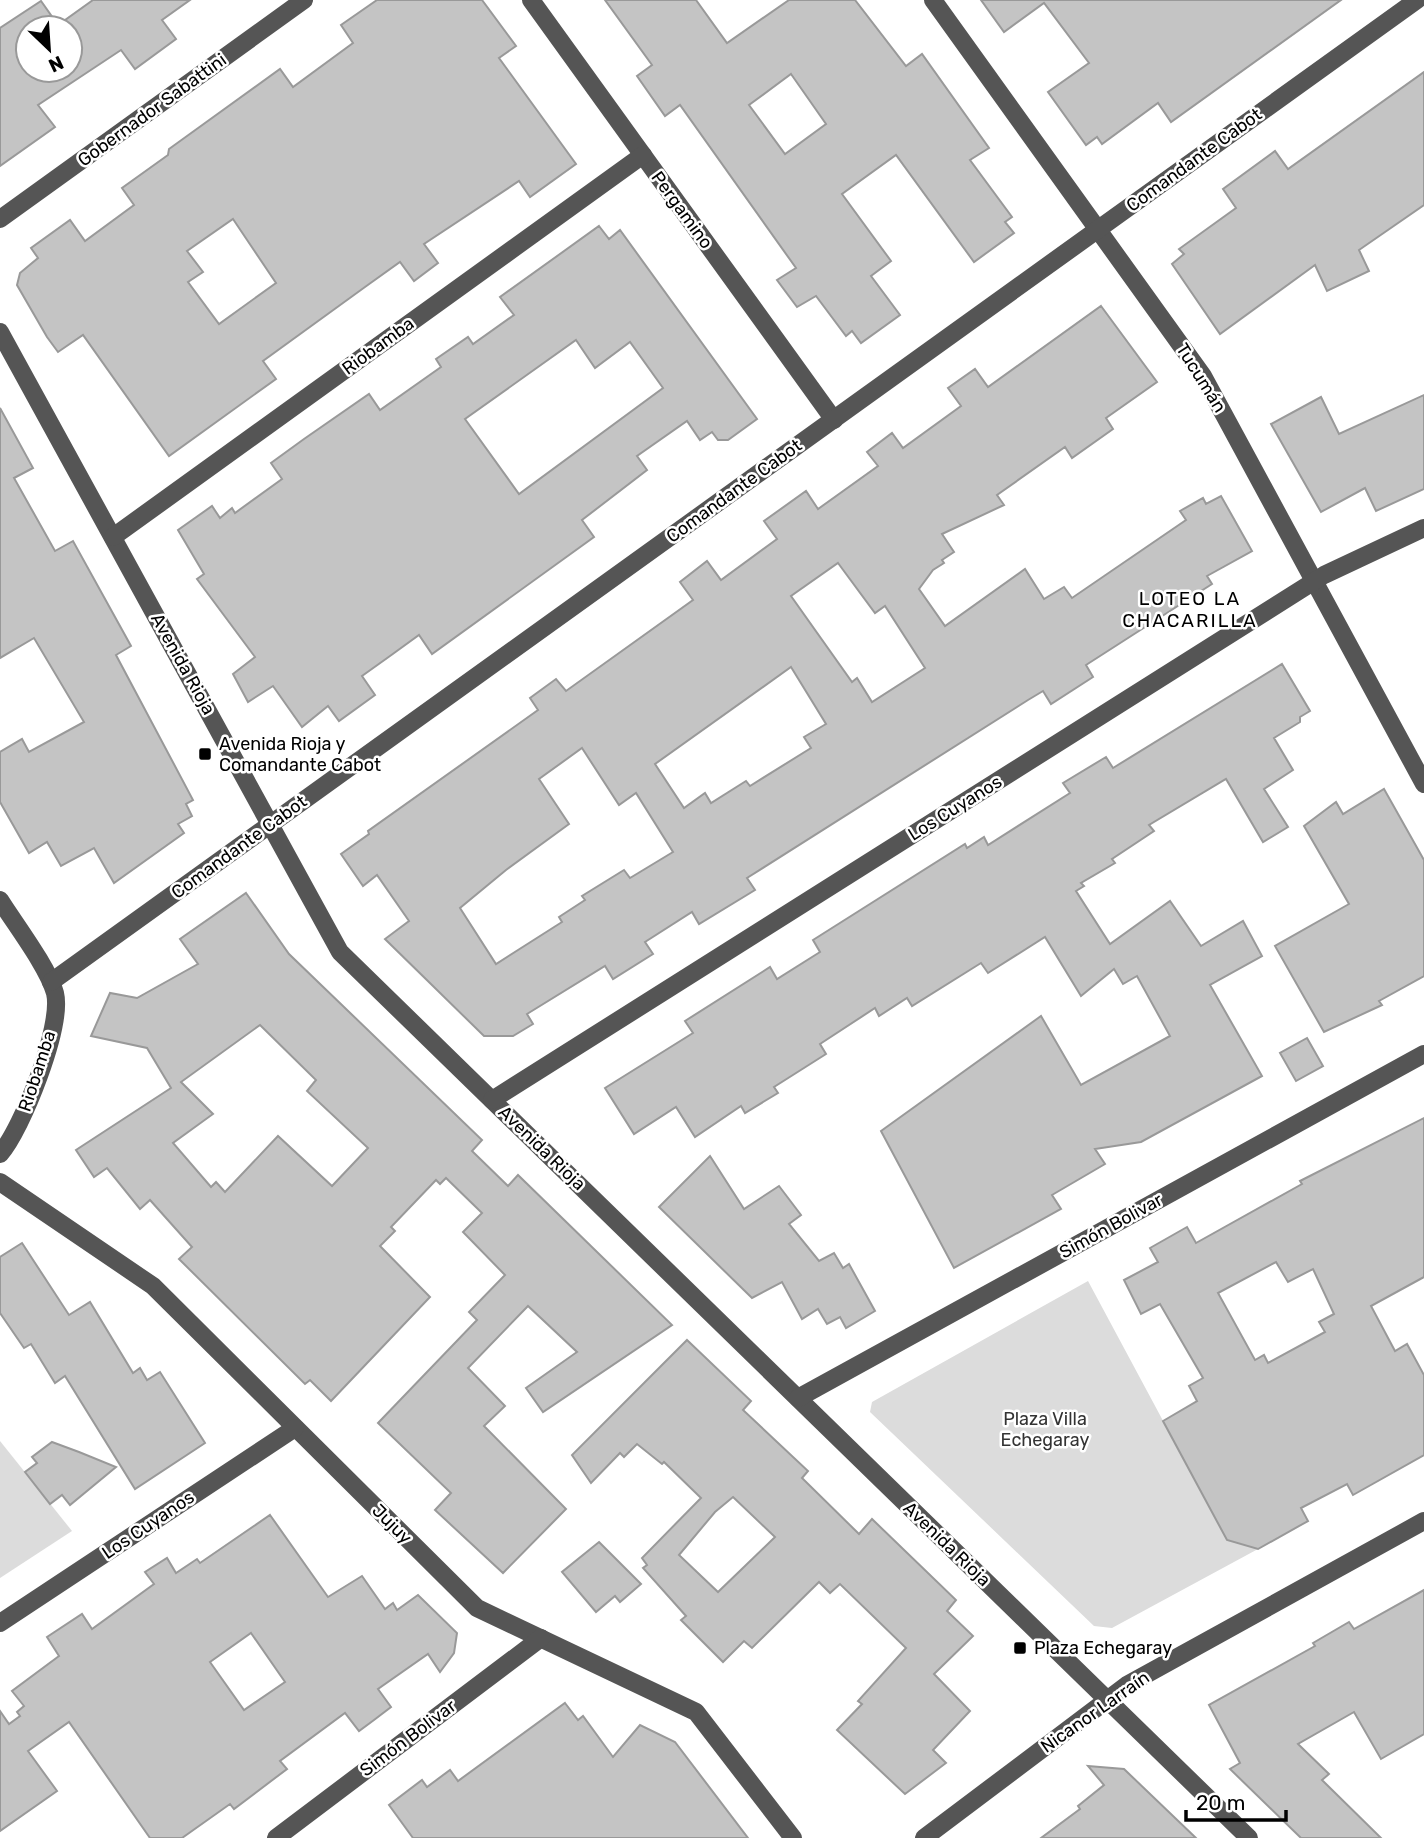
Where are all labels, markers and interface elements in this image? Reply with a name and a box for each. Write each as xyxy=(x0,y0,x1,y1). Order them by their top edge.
north arrow xyxy=(14,14,84,84)
street label: Gobernador Sabattini xyxy=(73,49,231,171)
text: N xyxy=(45,51,67,77)
street label: Comandante Cabot xyxy=(1122,103,1266,217)
street label: Pergamino xyxy=(647,167,717,253)
street label: Riobamba xyxy=(338,312,418,380)
street label: Tucumán xyxy=(1171,339,1231,417)
street label: Comandante Cabot xyxy=(662,434,806,548)
district label: LOTEO LA CHACARILLA xyxy=(1122,587,1258,632)
street label: Avenida Rioja xyxy=(146,609,220,719)
place label: Avenida Rioja y Comandante Cabot xyxy=(219,733,381,776)
marker: Avenida Rioja y Comandante Cabot xyxy=(197,746,213,762)
street label: Los Cuyanos xyxy=(904,770,1006,846)
street label: Comandante Cabot xyxy=(167,790,311,904)
street label: Riobamba xyxy=(14,1028,60,1114)
street label: Avenida Rioja xyxy=(494,1101,590,1195)
street label: Simón Bolivar xyxy=(1056,1189,1167,1263)
park label: Plaza Villa Echegaray xyxy=(1001,1408,1089,1451)
street label: Los Cuyanos xyxy=(98,1486,198,1564)
street label: Avenida Rioja xyxy=(899,1497,995,1591)
street label: Jujuy xyxy=(367,1499,417,1549)
place label: Plaza Echegaray xyxy=(1034,1637,1172,1659)
marker: Plaza Echegaray xyxy=(1012,1640,1028,1656)
street label: Nicanor Larraín xyxy=(1036,1666,1154,1758)
street label: Simón Bolivar xyxy=(356,1695,461,1781)
scale bar xyxy=(1186,1778,1286,1822)
text: 20 m xyxy=(1196,1790,1245,1815)

